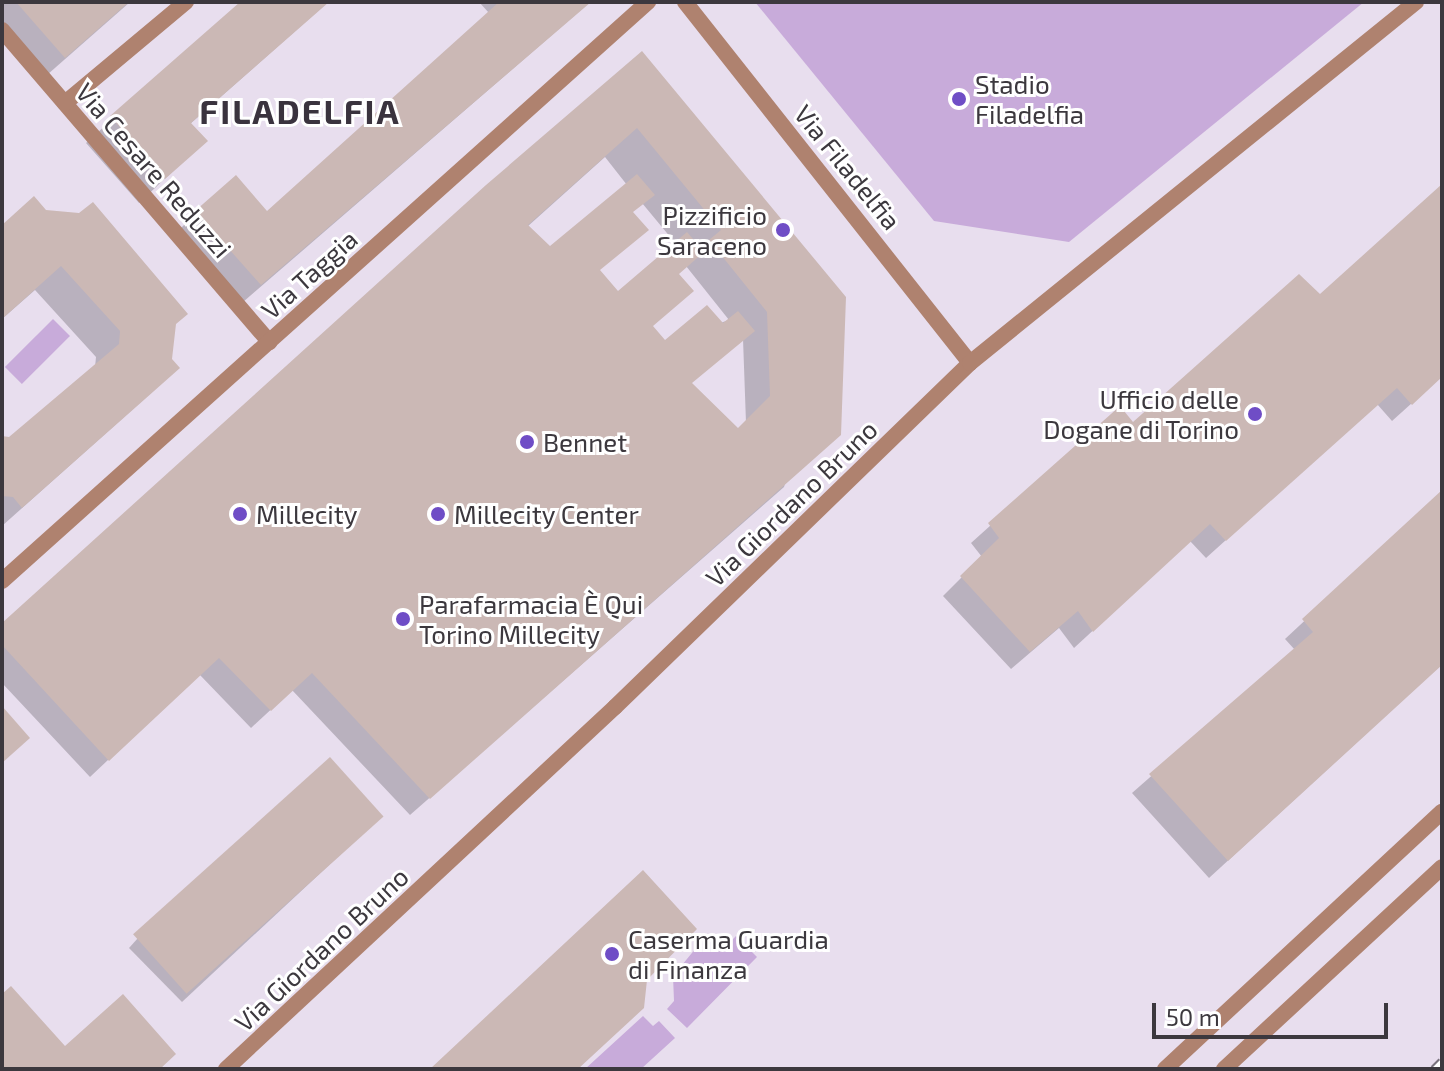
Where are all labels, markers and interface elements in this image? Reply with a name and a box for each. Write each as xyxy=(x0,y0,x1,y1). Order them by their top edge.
place label: Stadio Filadelfia xyxy=(975,68,1084,130)
street label: Via Cesare Reduzzi xyxy=(70,76,238,264)
marker: Stadio Filadelfia xyxy=(950,90,968,108)
district label: FILADELFIA xyxy=(199,91,401,131)
street label: Via Filadelfia xyxy=(788,98,908,236)
place label: Pizzificio Saraceno xyxy=(657,199,767,260)
marker: Pizzificio Saraceno xyxy=(774,221,792,239)
street label: Via Taggia xyxy=(254,223,364,325)
place label: Ufficio delle Dogane di Torino xyxy=(1043,383,1239,444)
marker: Ufficio delle Dogane di Torino xyxy=(1246,405,1264,423)
street label: Via Giordano Bruno xyxy=(699,413,883,593)
place label: Bennet xyxy=(543,426,627,458)
marker: Bennet xyxy=(518,433,536,451)
place label: Millecity xyxy=(256,498,357,530)
place label: Millecity Center xyxy=(454,498,639,530)
marker: Millecity xyxy=(231,505,249,523)
marker: Millecity Center xyxy=(429,505,447,523)
place label: Parafarmacia È Qui Torino Millecity xyxy=(419,588,643,650)
marker: Parafarmacia È Qui Torino Millecity xyxy=(394,610,412,628)
street label: Via Giordano Bruno xyxy=(228,860,414,1038)
place label: Caserma Guardia di Finanza xyxy=(628,923,829,984)
marker: Caserma Guardia di Finanza xyxy=(603,945,621,963)
scale bar xyxy=(1156,987,1392,1037)
text: 50 m xyxy=(1166,1002,1220,1031)

